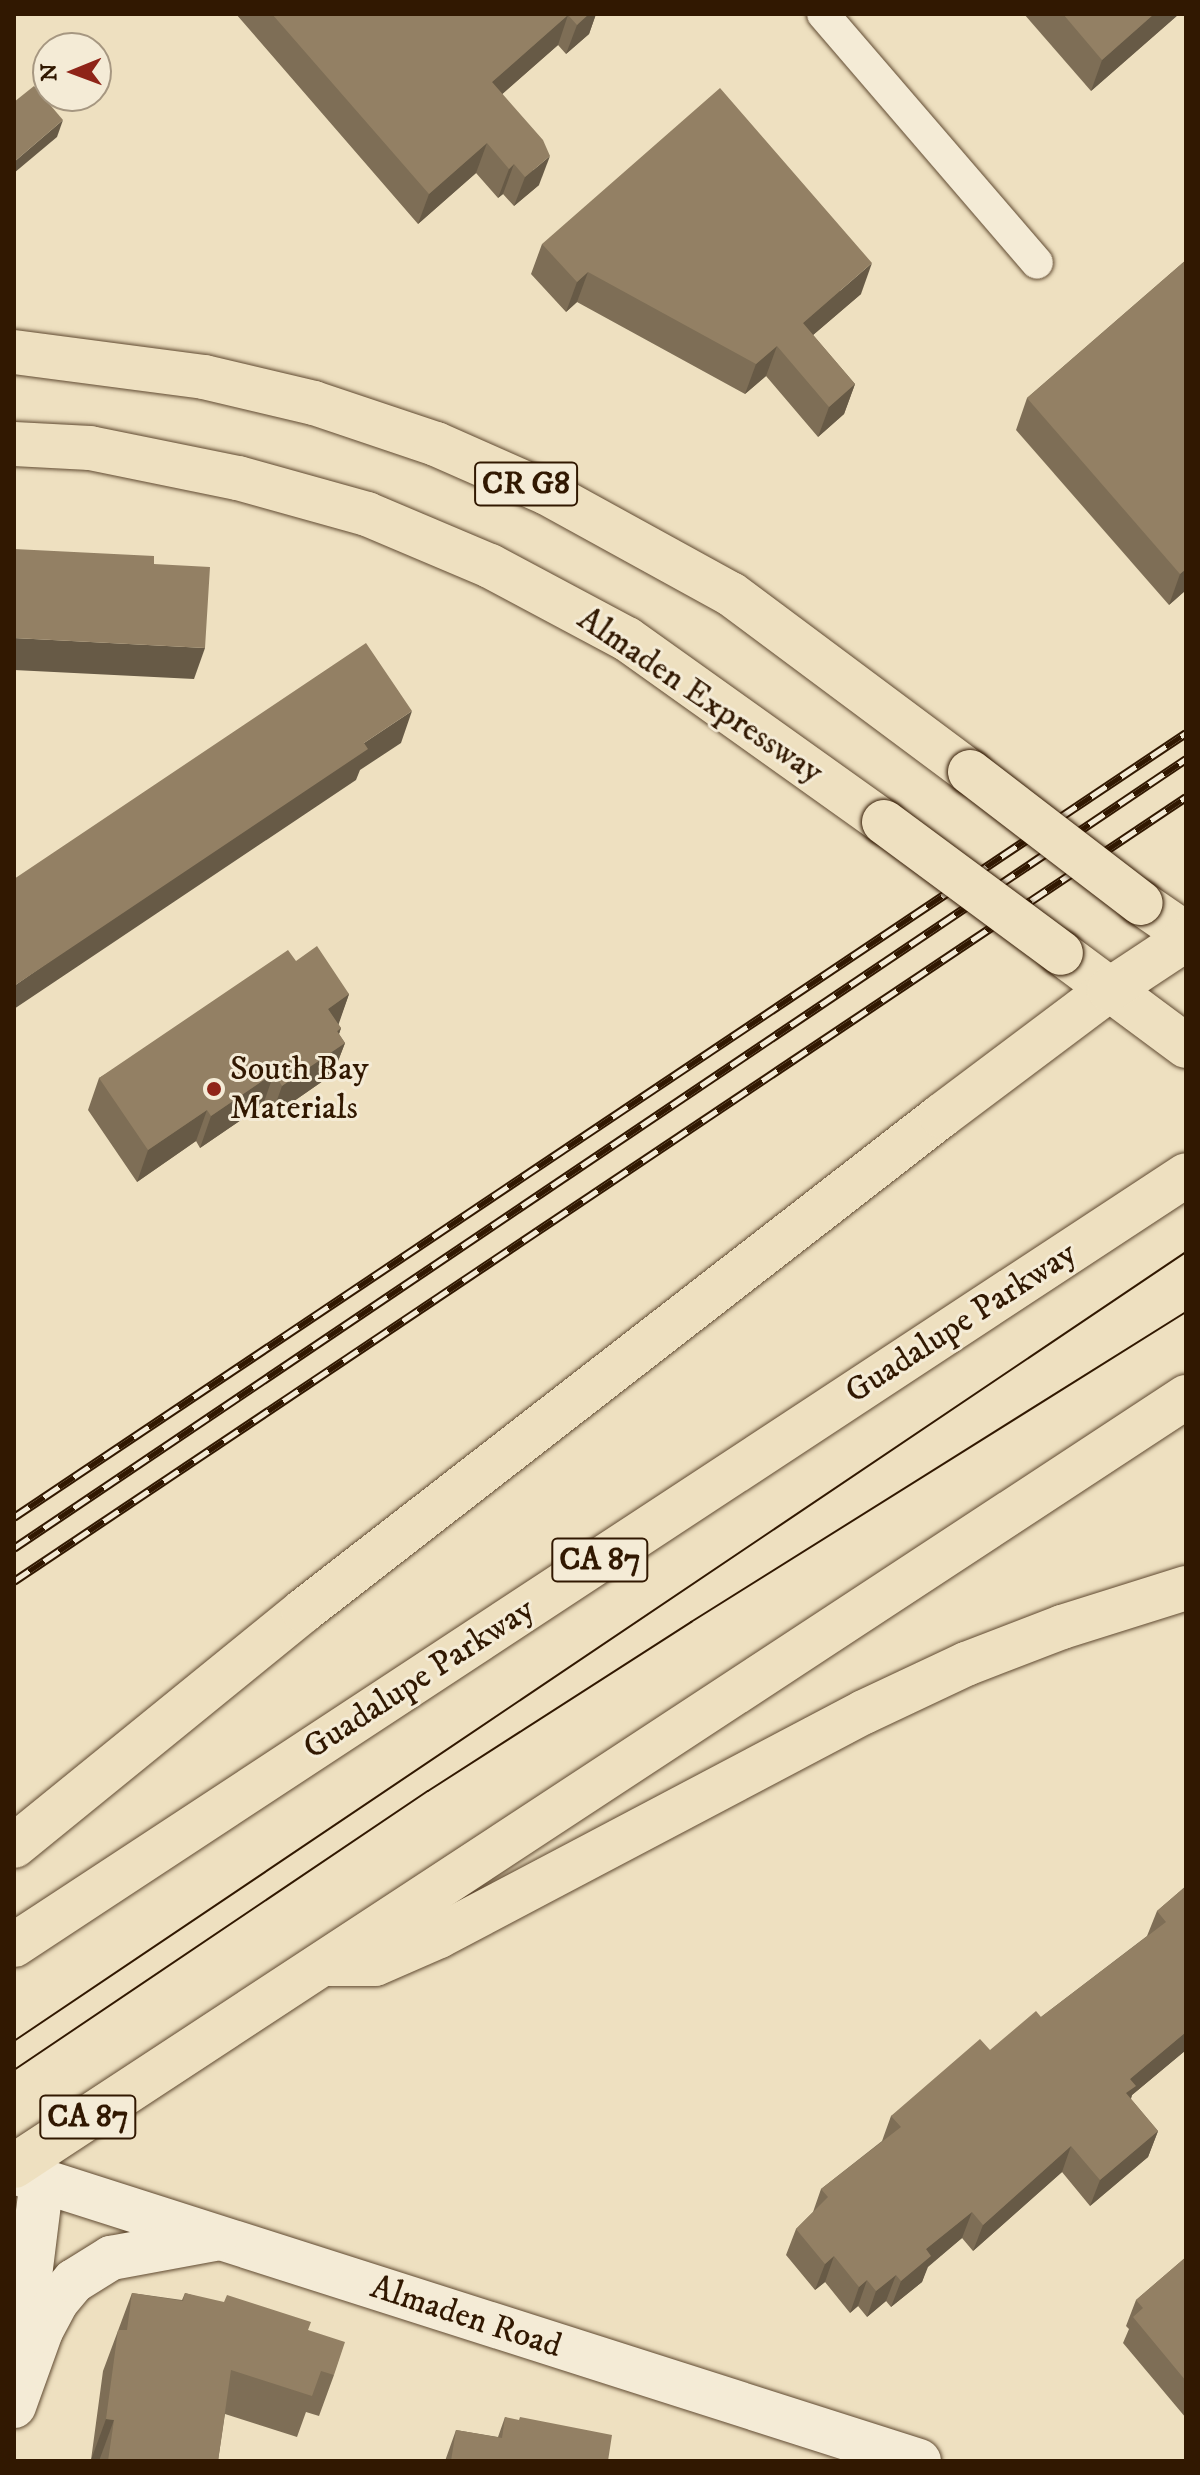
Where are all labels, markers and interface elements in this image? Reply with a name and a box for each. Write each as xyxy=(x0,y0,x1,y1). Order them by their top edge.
north arrow xyxy=(32,32,112,112)
text: N xyxy=(36,63,63,82)
road number: CR G8 xyxy=(474,456,578,512)
street label: Almaden Expressway xyxy=(570,599,830,793)
place label: South Bay Materials xyxy=(230,1049,369,1128)
marker: South Bay Materials xyxy=(205,1080,223,1098)
street label: Guadalupe Parkway xyxy=(838,1233,1084,1413)
road number: CA 87 xyxy=(550,1532,650,1588)
street label: Guadalupe Parkway xyxy=(296,1589,542,1769)
road number: CA 87 xyxy=(38,2089,138,2145)
street label: Almaden Road xyxy=(365,2267,567,2367)

